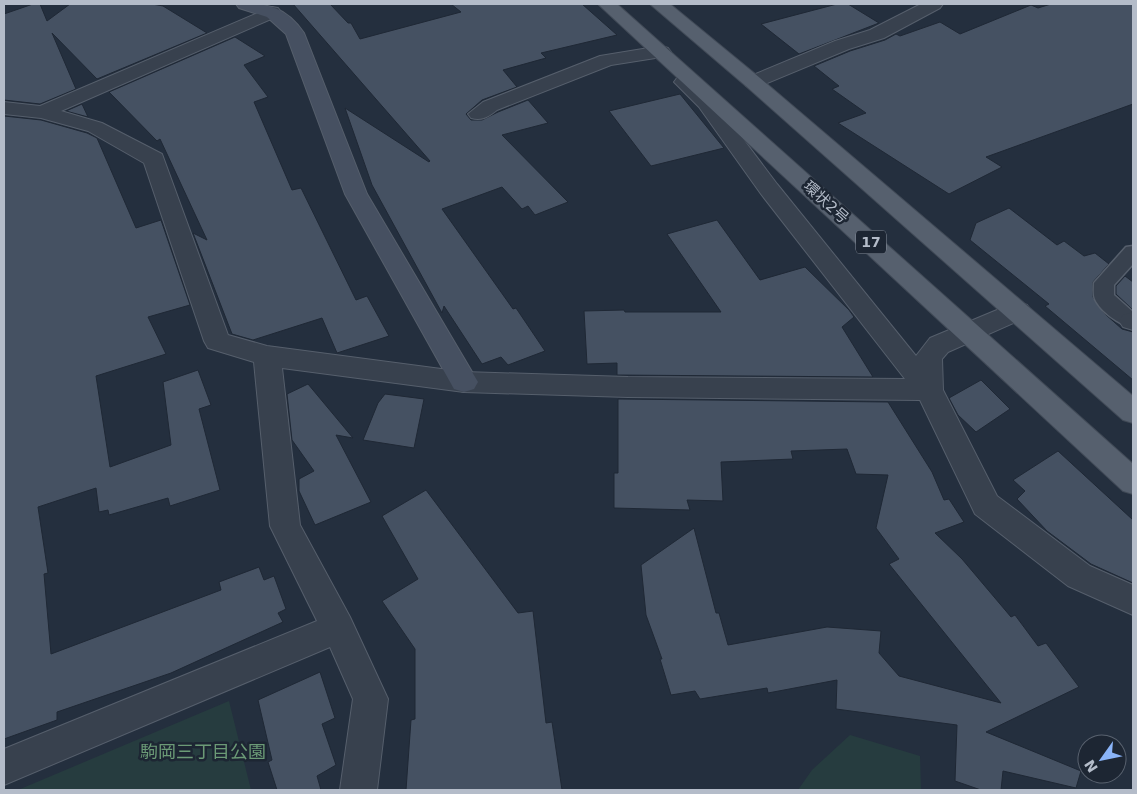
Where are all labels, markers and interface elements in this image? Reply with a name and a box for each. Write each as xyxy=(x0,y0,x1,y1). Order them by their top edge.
street label: 環状2号 xyxy=(800,177,852,227)
road number: 17 xyxy=(856,230,886,253)
north arrow xyxy=(1077,734,1127,784)
park label: 駒岡三丁目公園 xyxy=(140,741,266,762)
text: N xyxy=(1081,757,1101,775)

